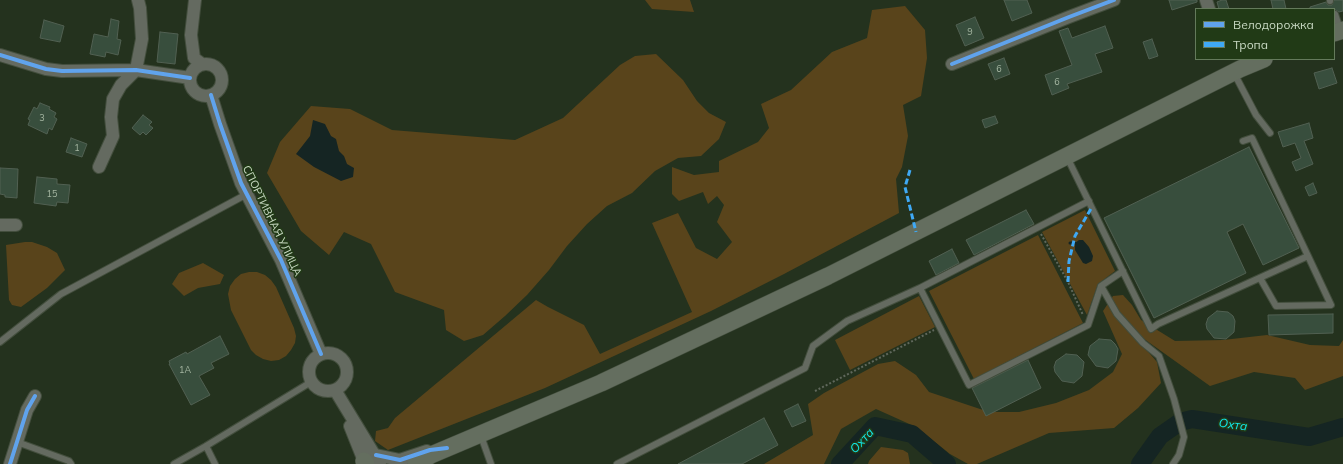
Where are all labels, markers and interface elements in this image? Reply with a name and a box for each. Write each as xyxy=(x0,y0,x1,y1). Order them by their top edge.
legend xyxy=(1195,8,1335,60)
text: Велодорожка xyxy=(1233,17,1314,32)
house number: 9 xyxy=(967,27,973,37)
text: Тропа xyxy=(1233,37,1268,52)
house number: 6 xyxy=(996,64,1002,74)
house number: 6 xyxy=(1054,77,1060,87)
house number: 3 xyxy=(39,113,45,123)
house number: 1 xyxy=(74,143,80,153)
street label: СПОРТИВНАЯ УЛИЦА xyxy=(239,164,305,278)
house number: 15 xyxy=(47,189,57,199)
house number: 1А xyxy=(179,365,191,375)
water label: Охта xyxy=(1218,416,1248,434)
water label: Охта xyxy=(847,426,877,456)

